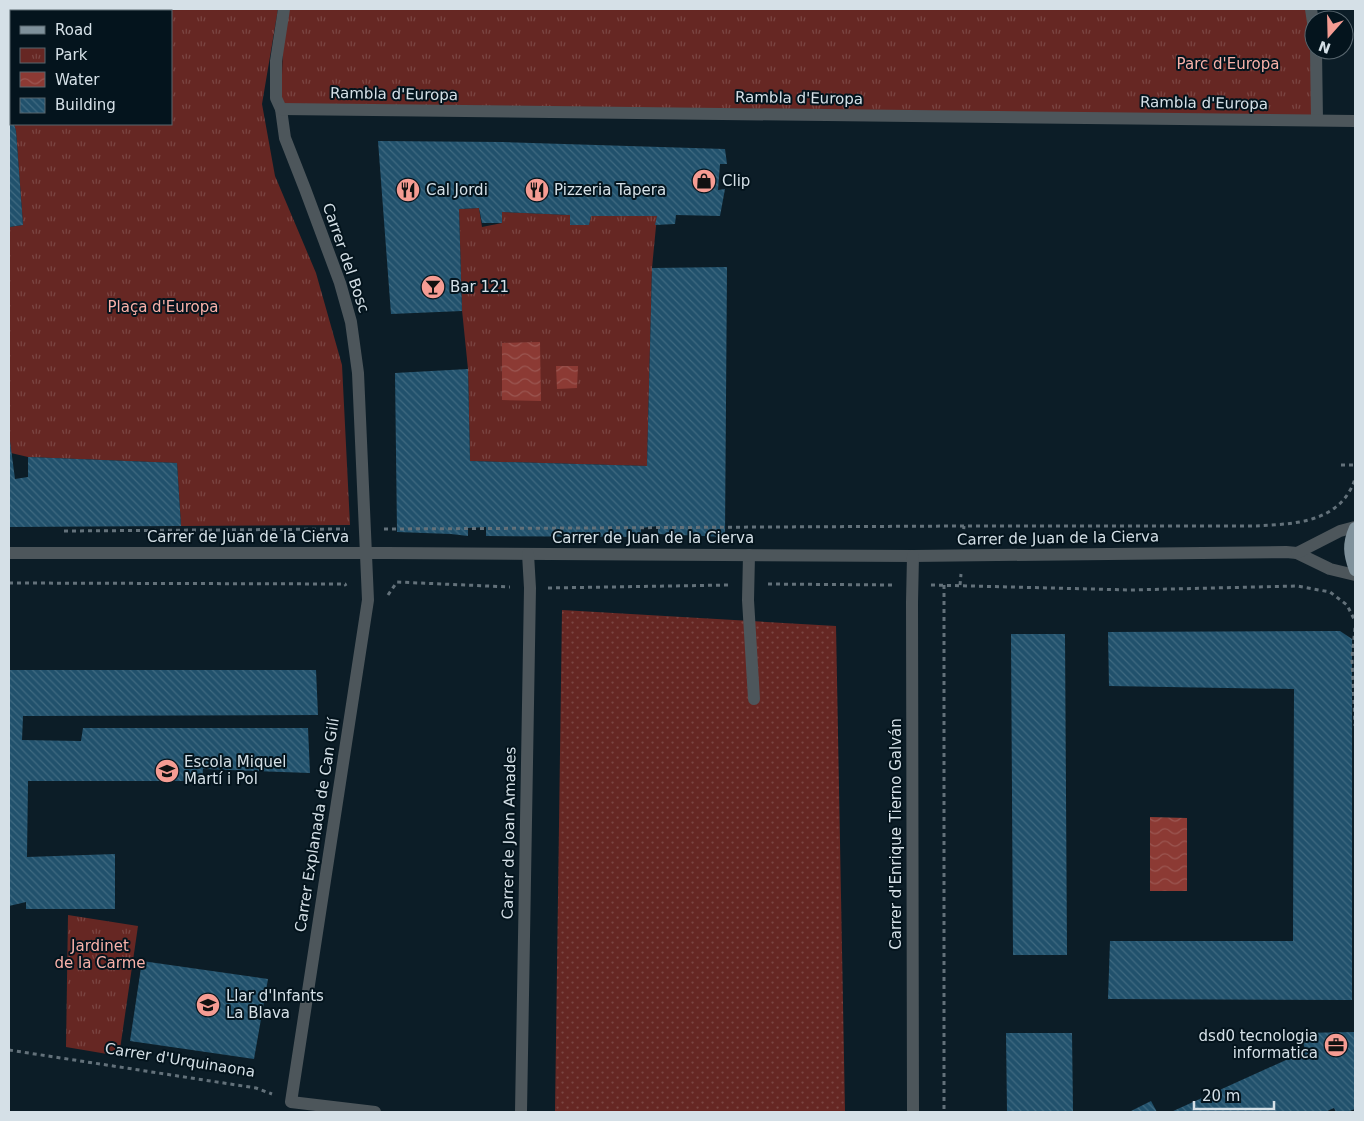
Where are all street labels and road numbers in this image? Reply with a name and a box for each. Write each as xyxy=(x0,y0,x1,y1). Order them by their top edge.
street label: Rambla d'Europa xyxy=(330,84,458,104)
street label: Rambla d'Europa xyxy=(735,88,863,108)
street label: Rambla d'Europa xyxy=(1140,93,1268,113)
street label: Carrer del Bosc xyxy=(319,201,373,315)
street label: Carrer de Juan de la Cierva xyxy=(957,527,1159,549)
street label: Carrer de Juan de la Cierva xyxy=(147,528,349,546)
street label: Carrer de Juan de la Cierva xyxy=(552,529,754,547)
street label: Carrer Explanada de Can Gilí xyxy=(291,716,343,933)
street label: Carrer d'Enrique Tierno Galván xyxy=(887,718,905,950)
street label: Carrer de Joan Amades xyxy=(498,746,520,920)
street label: Carrer d'Urquinaona xyxy=(104,1039,256,1081)

